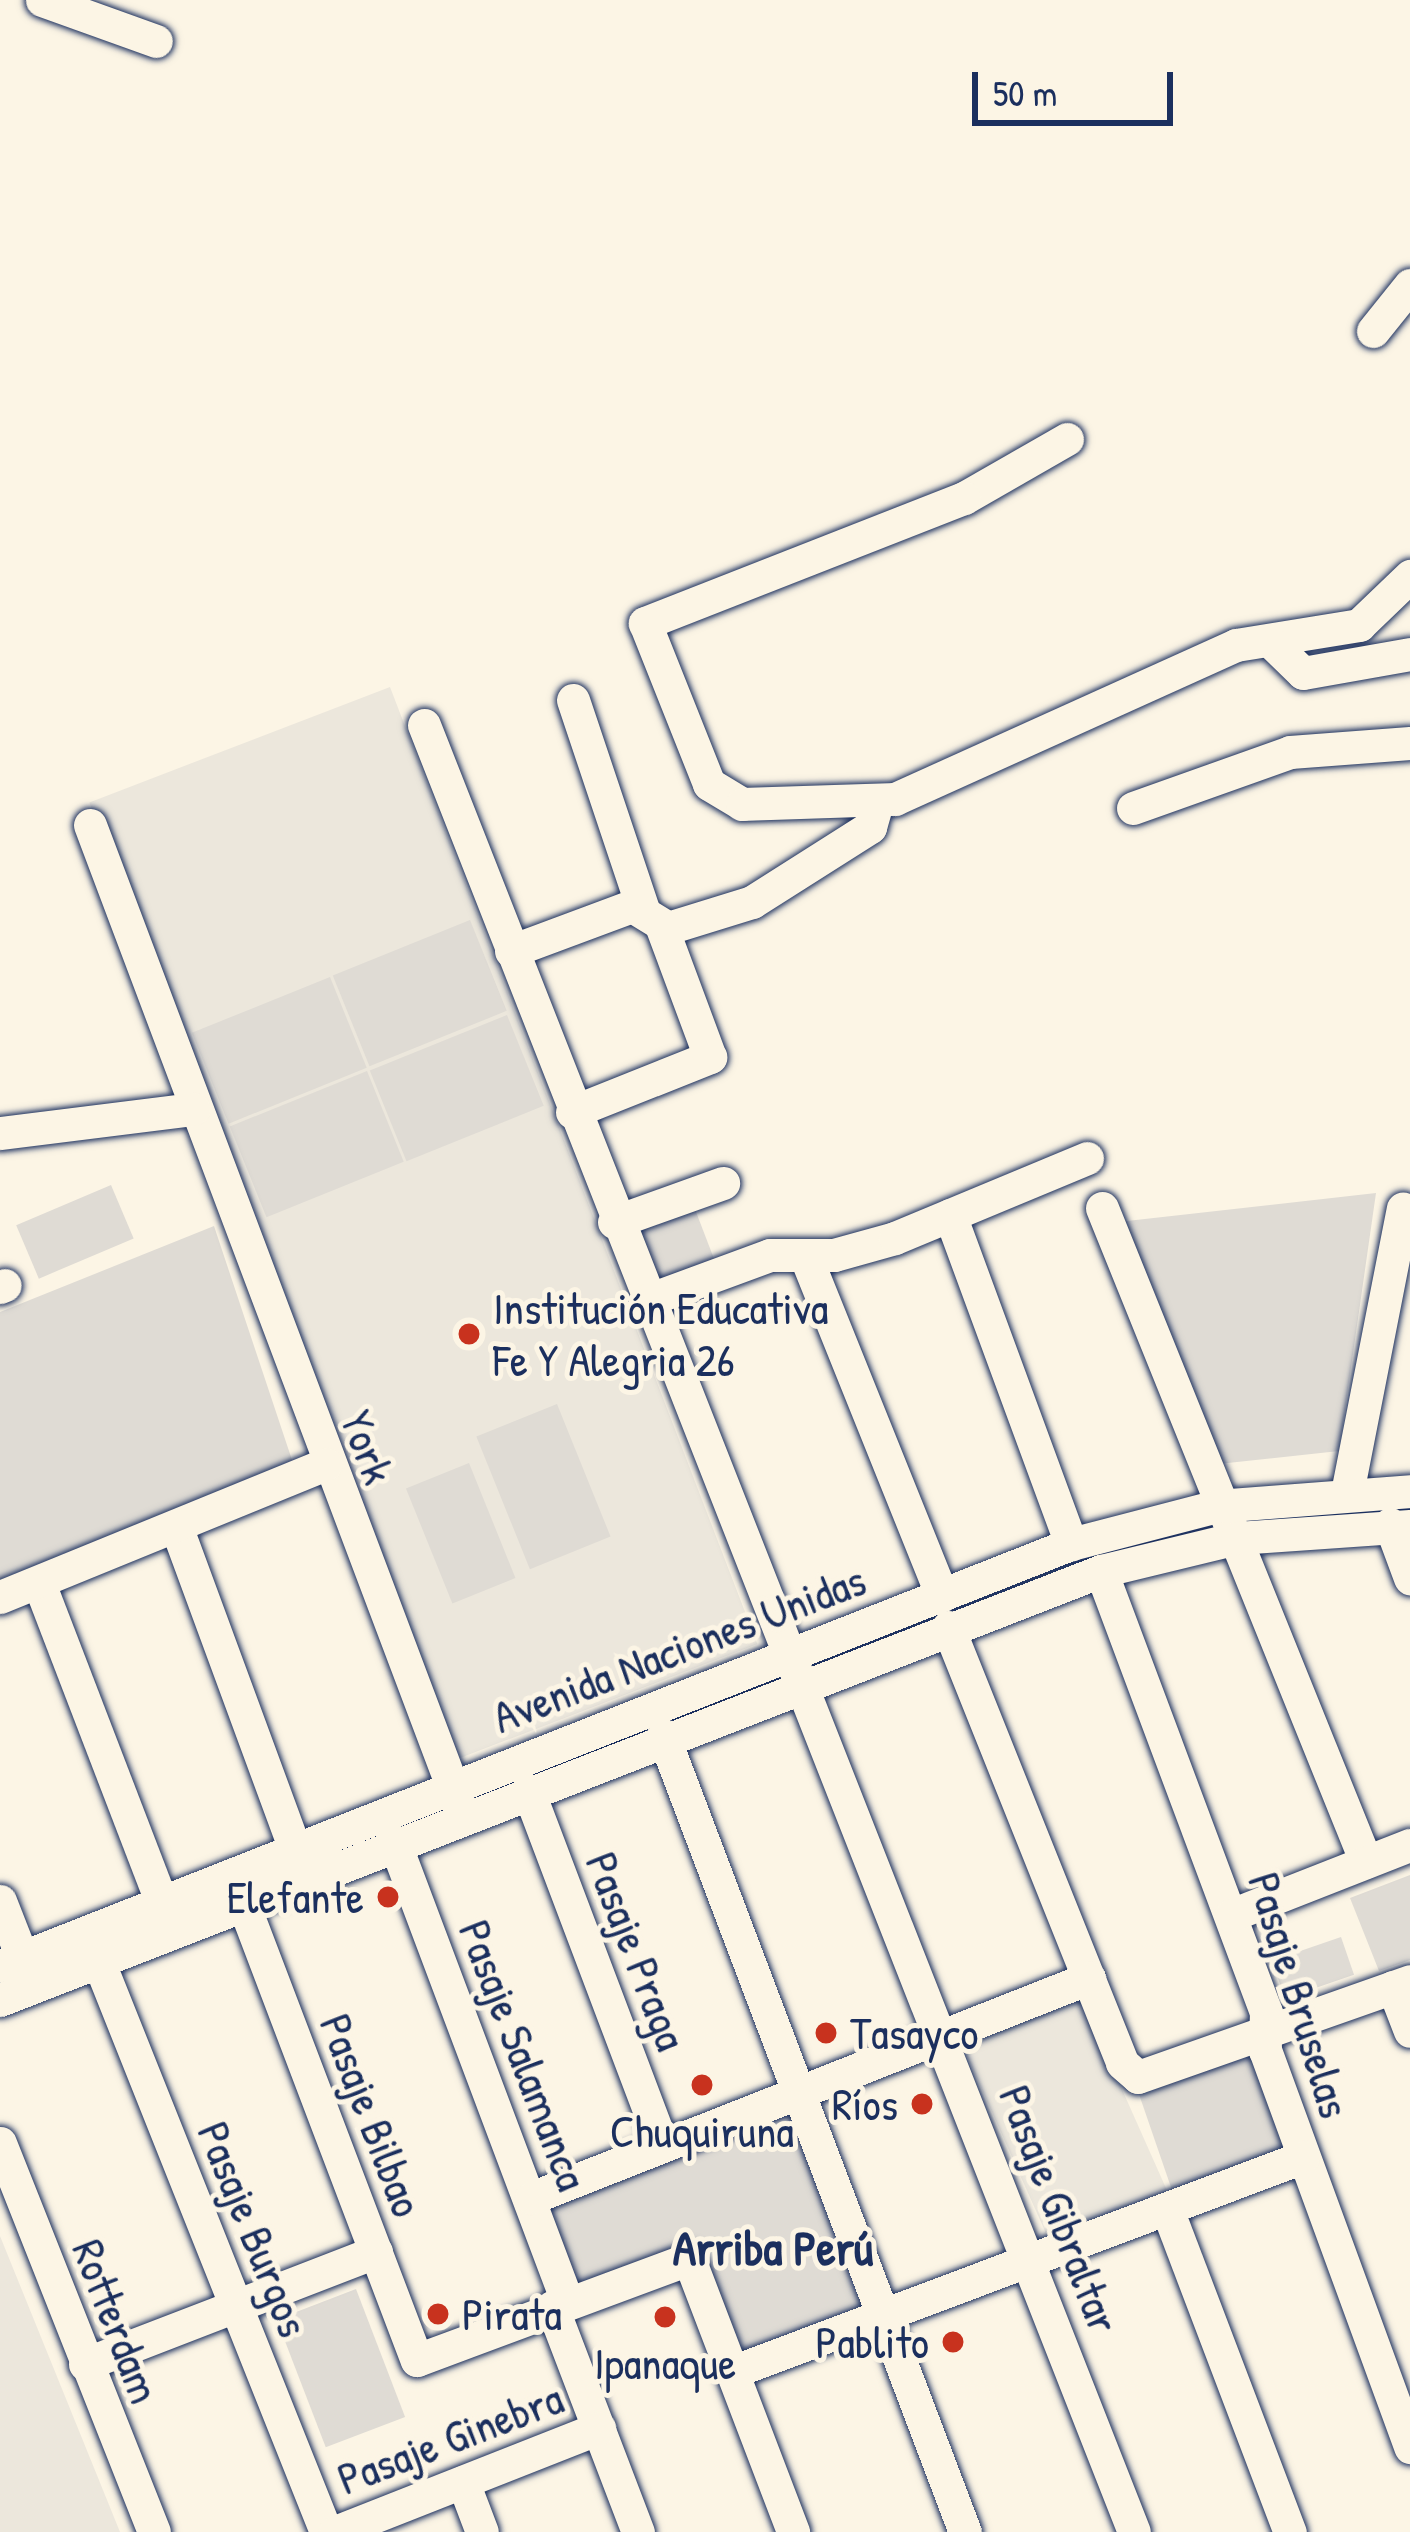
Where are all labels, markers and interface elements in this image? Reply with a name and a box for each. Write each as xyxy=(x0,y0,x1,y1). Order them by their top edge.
scale bar xyxy=(978,48,1179,122)
text: 50 m xyxy=(993,68,1057,117)
place label: Institución Educativa Fe Y Alegria 26 xyxy=(493,1281,828,1387)
marker: Institución Educativa Fe Y Alegria 26 xyxy=(456,1321,482,1347)
street label: York xyxy=(330,1403,406,1491)
street label: Avenida Naciones Unidas xyxy=(485,1552,873,1744)
street label: Pasaje Praga xyxy=(575,1845,699,2057)
street label: Pasaje Bruselas xyxy=(1237,1866,1363,2124)
place label: Elefante xyxy=(227,1870,364,1924)
marker: Elefante xyxy=(375,1884,401,1910)
street label: Pasaje Salamanca xyxy=(448,1912,600,2198)
street label: Pasaje Bilbao xyxy=(309,2006,435,2224)
place label: Tasayco xyxy=(850,2006,978,2060)
marker: Tasayco xyxy=(813,2020,839,2046)
marker: Chuquiruna xyxy=(689,2072,715,2098)
place label: Ríos xyxy=(832,2077,898,2131)
street label: Pasaje Gibraltar xyxy=(988,2078,1132,2340)
marker: Ríos xyxy=(909,2091,935,2117)
place label: Chuquiruna xyxy=(610,2104,794,2158)
street label: Pasaje Burgos xyxy=(187,2114,321,2344)
district label: Arriba Perú xyxy=(673,2219,873,2277)
street label: Rotterdam xyxy=(61,2232,173,2410)
place label: Pirata xyxy=(462,2287,562,2341)
marker: Pirata xyxy=(425,2301,451,2327)
marker: Ipanaque xyxy=(652,2304,678,2330)
place label: Pablito xyxy=(816,2315,929,2369)
marker: Pablito xyxy=(940,2329,966,2355)
place label: Ipanaque xyxy=(594,2336,736,2390)
street label: Pasaje Ginebra xyxy=(330,2370,570,2506)

